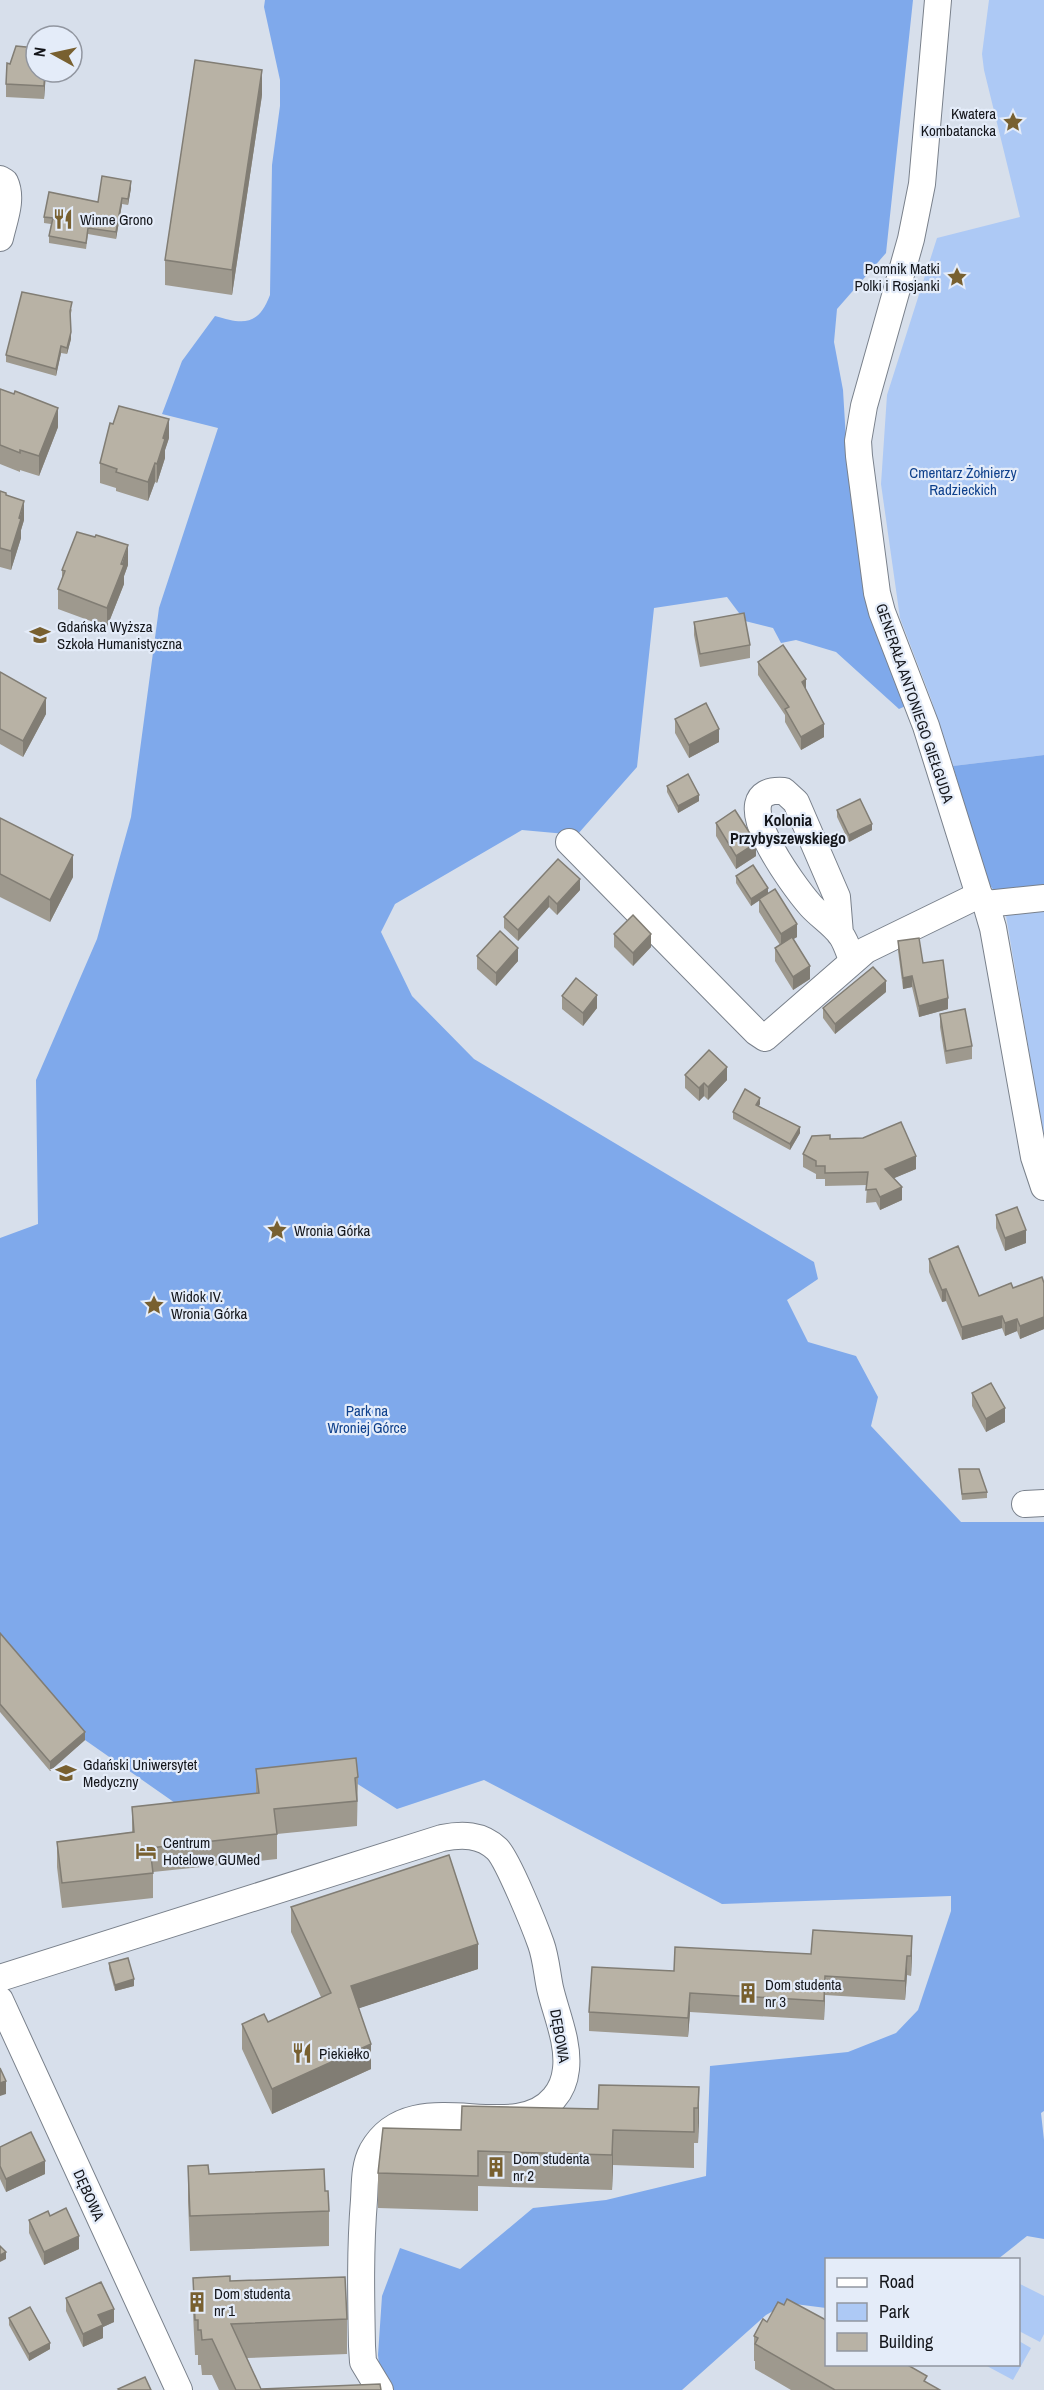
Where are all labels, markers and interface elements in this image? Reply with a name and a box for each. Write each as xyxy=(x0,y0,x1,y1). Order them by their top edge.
north arrow xyxy=(24,24,84,84)
text: N xyxy=(28,46,51,58)
place label: Kwatera Kombatancka xyxy=(921,103,996,141)
place icon: Kwatera Kombatancka xyxy=(1001,110,1025,134)
restaurant icon: Winne Grono xyxy=(51,207,75,231)
place label: Winne Grono xyxy=(80,209,153,230)
place label: Pomnik Matki Polki i Rosjanki xyxy=(855,258,940,296)
place icon: Pomnik Matki Polki i Rosjanki xyxy=(945,265,969,289)
park label: Cmentarz Żołnierzy Radzieckich xyxy=(909,462,1018,500)
street label: GENERAŁA ANTONIEGO GIEŁGUDA xyxy=(871,600,959,806)
place label: Gdańska Wyższa Szkoła Humanistyczna xyxy=(57,616,182,654)
school or university icon: Gdańska Wyższa Szkoła Humanistyczna xyxy=(28,623,52,647)
district label: Kolonia Przybyszewskiego xyxy=(730,809,846,849)
place icon: Wronia Górka xyxy=(265,1218,289,1242)
place label: Wronia Górka xyxy=(294,1220,371,1241)
place label: Widok IV. Wronia Górka xyxy=(171,1286,248,1324)
place icon: Widok IV. Wronia Górka xyxy=(142,1293,166,1317)
park label: Park na Wroniej Górce xyxy=(327,1400,407,1438)
place label: Gdański Uniwersytet Medyczny xyxy=(83,1754,198,1792)
school or university icon: Gdański Uniwersytet Medyczny xyxy=(54,1761,78,1785)
place label: Centrum Hotelowe GUMed xyxy=(163,1832,260,1870)
hotel icon: Centrum Hotelowe GUMed xyxy=(134,1839,158,1863)
place label: Dom studenta nr 3 xyxy=(765,1974,842,2012)
building icon: Dom studenta nr 3 xyxy=(736,1981,760,2005)
street label: DĘBOWA xyxy=(545,2007,575,2065)
restaurant icon: Piekiełko xyxy=(290,2041,314,2065)
place label: Piekiełko xyxy=(319,2043,370,2064)
place label: Dom studenta nr 2 xyxy=(513,2148,590,2186)
building icon: Dom studenta nr 2 xyxy=(484,2155,508,2179)
street label: DĘBOWA xyxy=(68,2166,110,2225)
legend xyxy=(825,2258,1020,2366)
text: Road xyxy=(879,2269,914,2294)
place label: Dom studenta nr 1 xyxy=(214,2283,291,2321)
building icon: Dom studenta nr 1 xyxy=(185,2290,209,2314)
text: Park xyxy=(879,2299,910,2324)
text: Building xyxy=(879,2329,934,2354)

